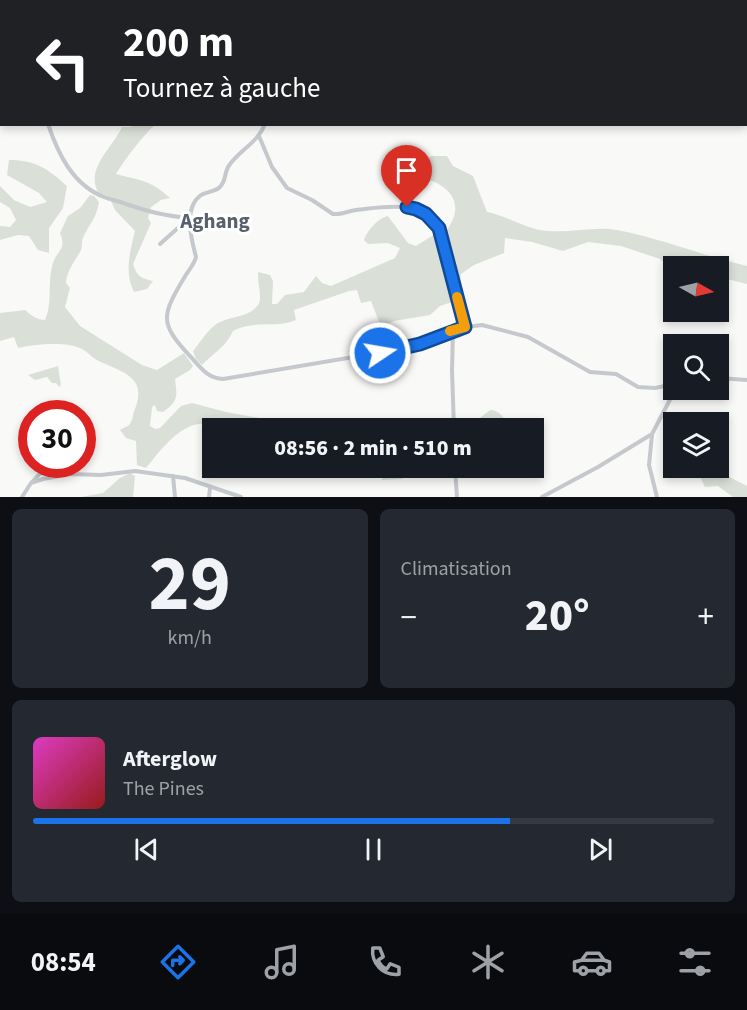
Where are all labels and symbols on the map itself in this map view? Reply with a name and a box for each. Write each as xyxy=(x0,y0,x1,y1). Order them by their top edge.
pin xyxy=(381,145,432,207)
district label: Aghang xyxy=(179,206,250,236)
north arrow xyxy=(663,256,729,322)
position arrow xyxy=(348,321,412,385)
speed limit sign: 30 xyxy=(18,400,96,478)

